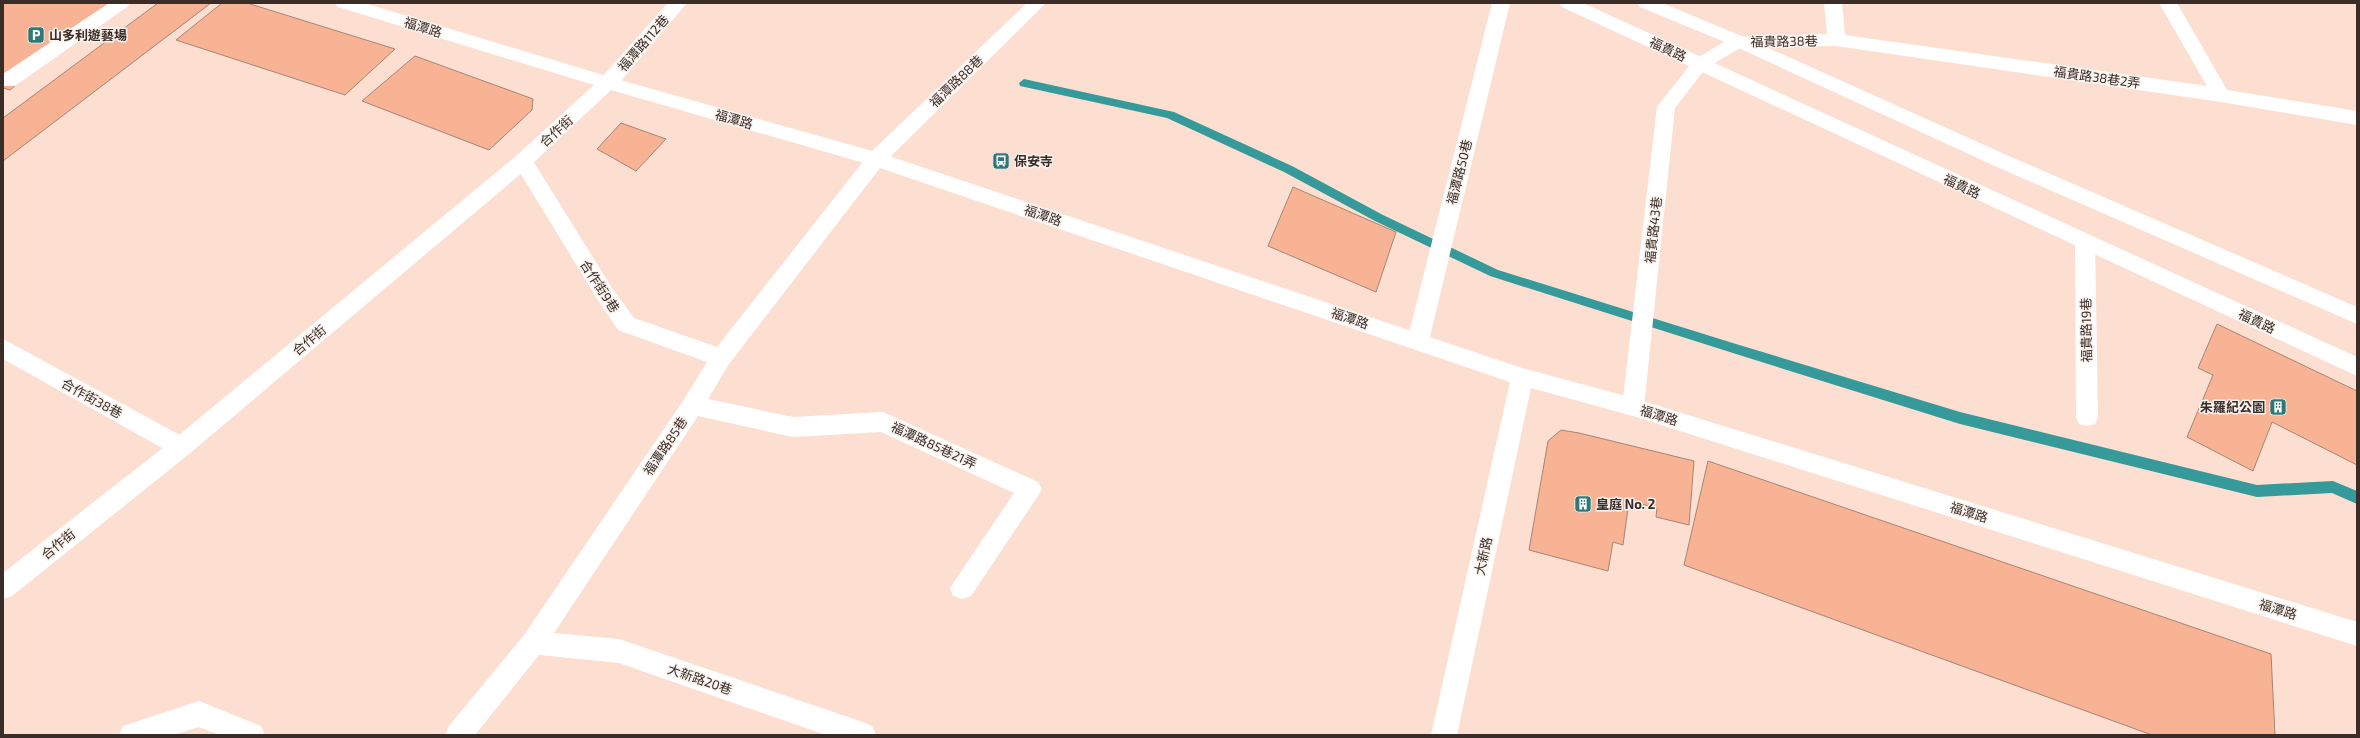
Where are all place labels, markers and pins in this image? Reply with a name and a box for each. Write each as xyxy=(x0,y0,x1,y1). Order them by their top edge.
parking icon: 山多利遊藝場 xyxy=(26,25,46,45)
place label: 山多利遊藝場 xyxy=(49,27,127,43)
bus stop icon: 保安寺 xyxy=(991,151,1011,171)
place label: 保安寺 xyxy=(1014,153,1053,169)
building icon: 朱羅紀公園 xyxy=(2268,397,2288,417)
place label: 朱羅紀公園 xyxy=(2200,399,2265,415)
building icon: 皇庭 No. 2 xyxy=(1573,494,1593,514)
place label: 皇庭 No. 2 xyxy=(1596,496,1655,512)

